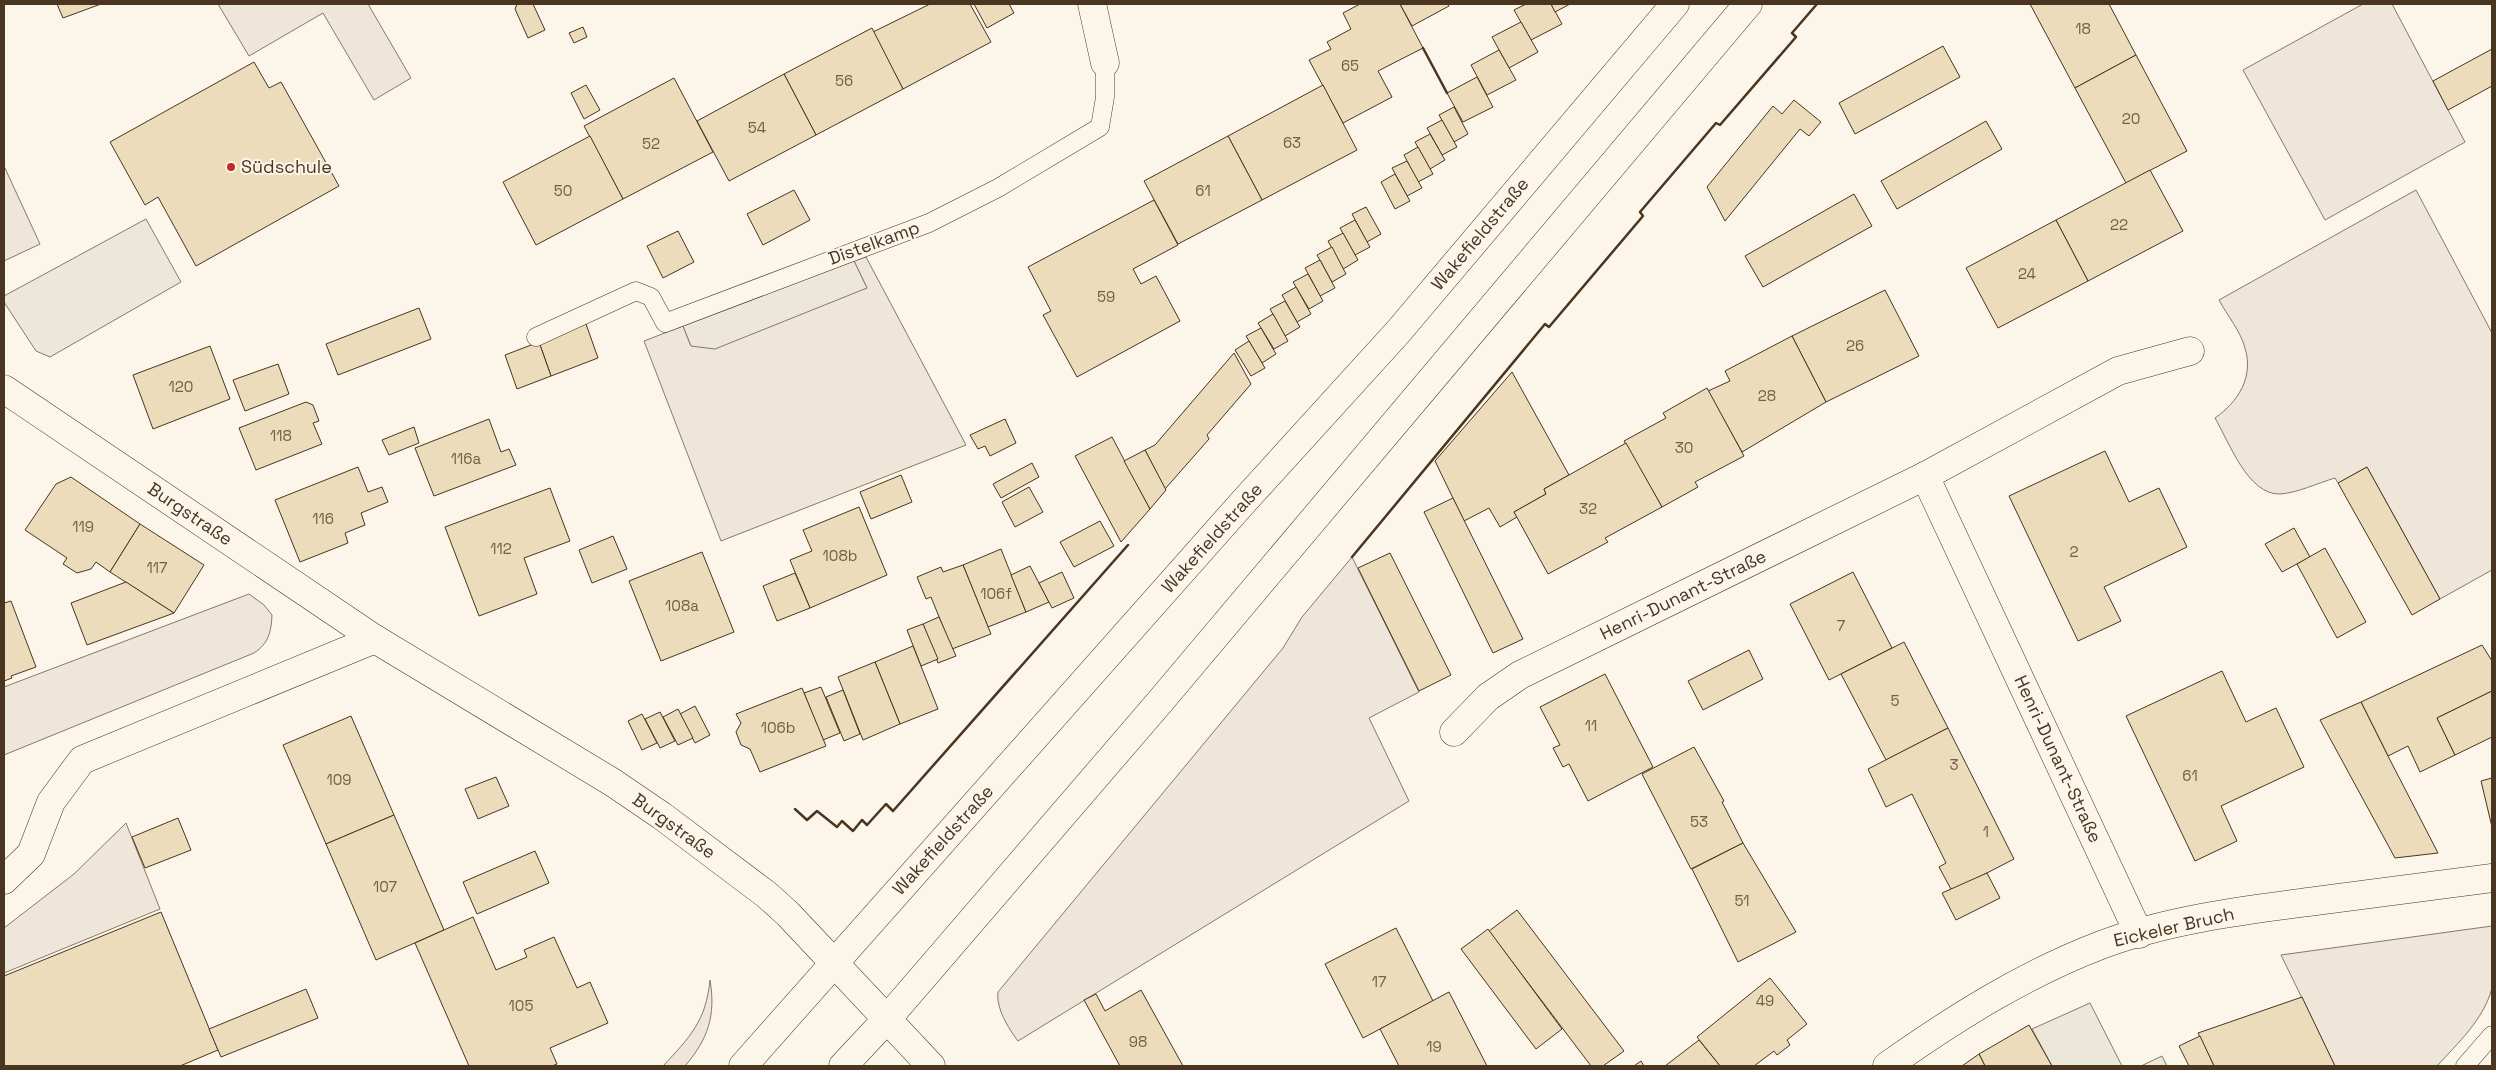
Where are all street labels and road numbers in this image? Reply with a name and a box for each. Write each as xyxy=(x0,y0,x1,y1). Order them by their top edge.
street label: Wakefieldstraße xyxy=(1426,173,1534,295)
street label: Distelkamp xyxy=(825,215,923,270)
street label: Burgstraße xyxy=(144,477,237,550)
street label: Wakefieldstraße xyxy=(1156,478,1267,598)
street label: Henri-Dunant-Straße xyxy=(1596,544,1770,645)
street label: Henri-Dunant-Straße xyxy=(2010,671,2107,846)
street label: Wakefieldstraße xyxy=(887,780,998,900)
street label: Burgstraße xyxy=(628,788,720,863)
street label: Eickeler Bruch xyxy=(2111,901,2236,952)

